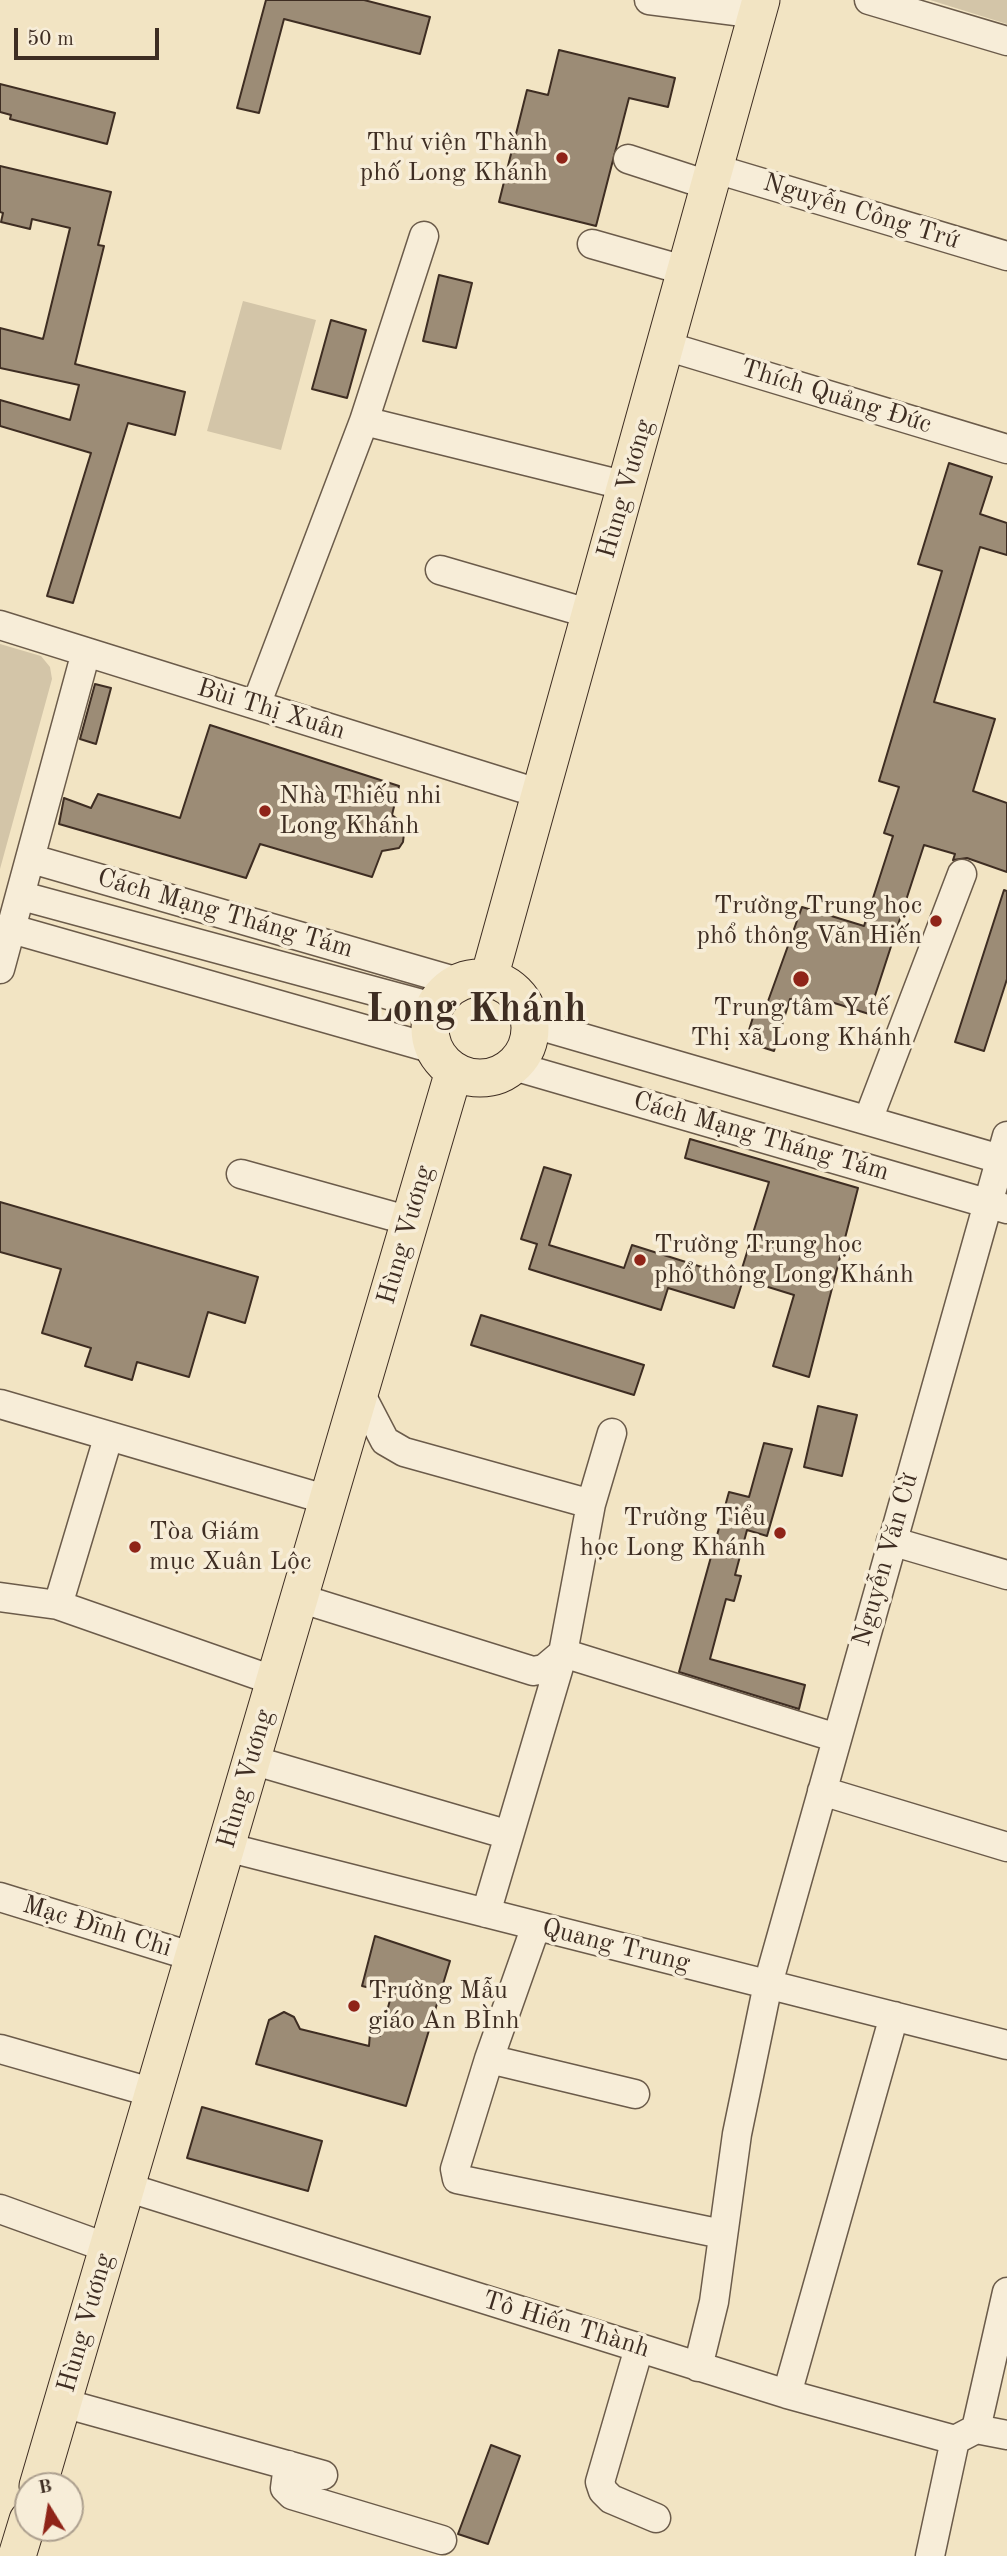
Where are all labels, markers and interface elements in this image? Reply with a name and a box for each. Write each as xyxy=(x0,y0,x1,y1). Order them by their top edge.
scale bar xyxy=(18,14,163,58)
text: 50 m xyxy=(27,29,74,50)
place label: Thư viện Thành phố Long Khánh xyxy=(360,127,548,188)
marker: Thư viện Thành phố Long Khánh xyxy=(554,150,570,166)
street label: Nguyễn Công Trứ xyxy=(759,167,963,257)
street label: Thích Quảng Đức xyxy=(737,353,935,441)
street label: Hùng Vương xyxy=(591,416,661,562)
street label: Bùi Thị Xuân xyxy=(193,673,349,747)
place label: Nhà Thiếu nhi Long Khánh xyxy=(279,780,441,842)
marker: Nhà Thiếu nhi Long Khánh xyxy=(257,803,273,819)
street label: Cách Mạng Tháng Tám xyxy=(94,863,356,965)
place label: Trường Trung học phổ thông Văn Hiến xyxy=(696,890,922,951)
marker: Trường Trung học phổ thông Văn Hiến xyxy=(928,913,944,929)
marker: Trung tâm Y tế Thị xã Long Khánh xyxy=(791,969,811,989)
district label: Long Khánh xyxy=(366,987,586,1035)
place label: Trung tâm Y tế Thị xã Long Khánh xyxy=(690,992,912,1054)
street label: Cách Mạng Tháng Tám xyxy=(630,1086,892,1188)
street label: Hùng Vương xyxy=(371,1162,441,1308)
place label: Trường Trung học phổ thông Long Khánh xyxy=(654,1229,914,1290)
marker: Trường Trung học phổ thông Long Khánh xyxy=(632,1252,648,1268)
street label: Nguyễn Văn Cừ xyxy=(846,1470,926,1650)
place label: Trường Tiểu học Long Khánh xyxy=(580,1502,766,1564)
place label: Tòa Giám mục Xuân Lộc xyxy=(149,1516,311,1578)
marker: Trường Tiểu học Long Khánh xyxy=(772,1525,788,1541)
marker: Tòa Giám mục Xuân Lộc xyxy=(127,1539,143,1555)
street label: Hùng Vương xyxy=(211,1706,281,1852)
street label: Mạc Đĩnh Chi xyxy=(19,1890,175,1964)
street label: Quang Trung xyxy=(539,1913,693,1979)
place label: Trường Mẫu giáo An BÌnh xyxy=(368,1975,520,2036)
marker: Trường Mẫu giáo An BÌnh xyxy=(346,1998,362,2014)
street label: Hùng Vương xyxy=(51,2250,121,2396)
street label: Tô Hiến Thành xyxy=(479,2285,653,2365)
north arrow xyxy=(14,2472,84,2542)
text: B xyxy=(37,2477,54,2498)

